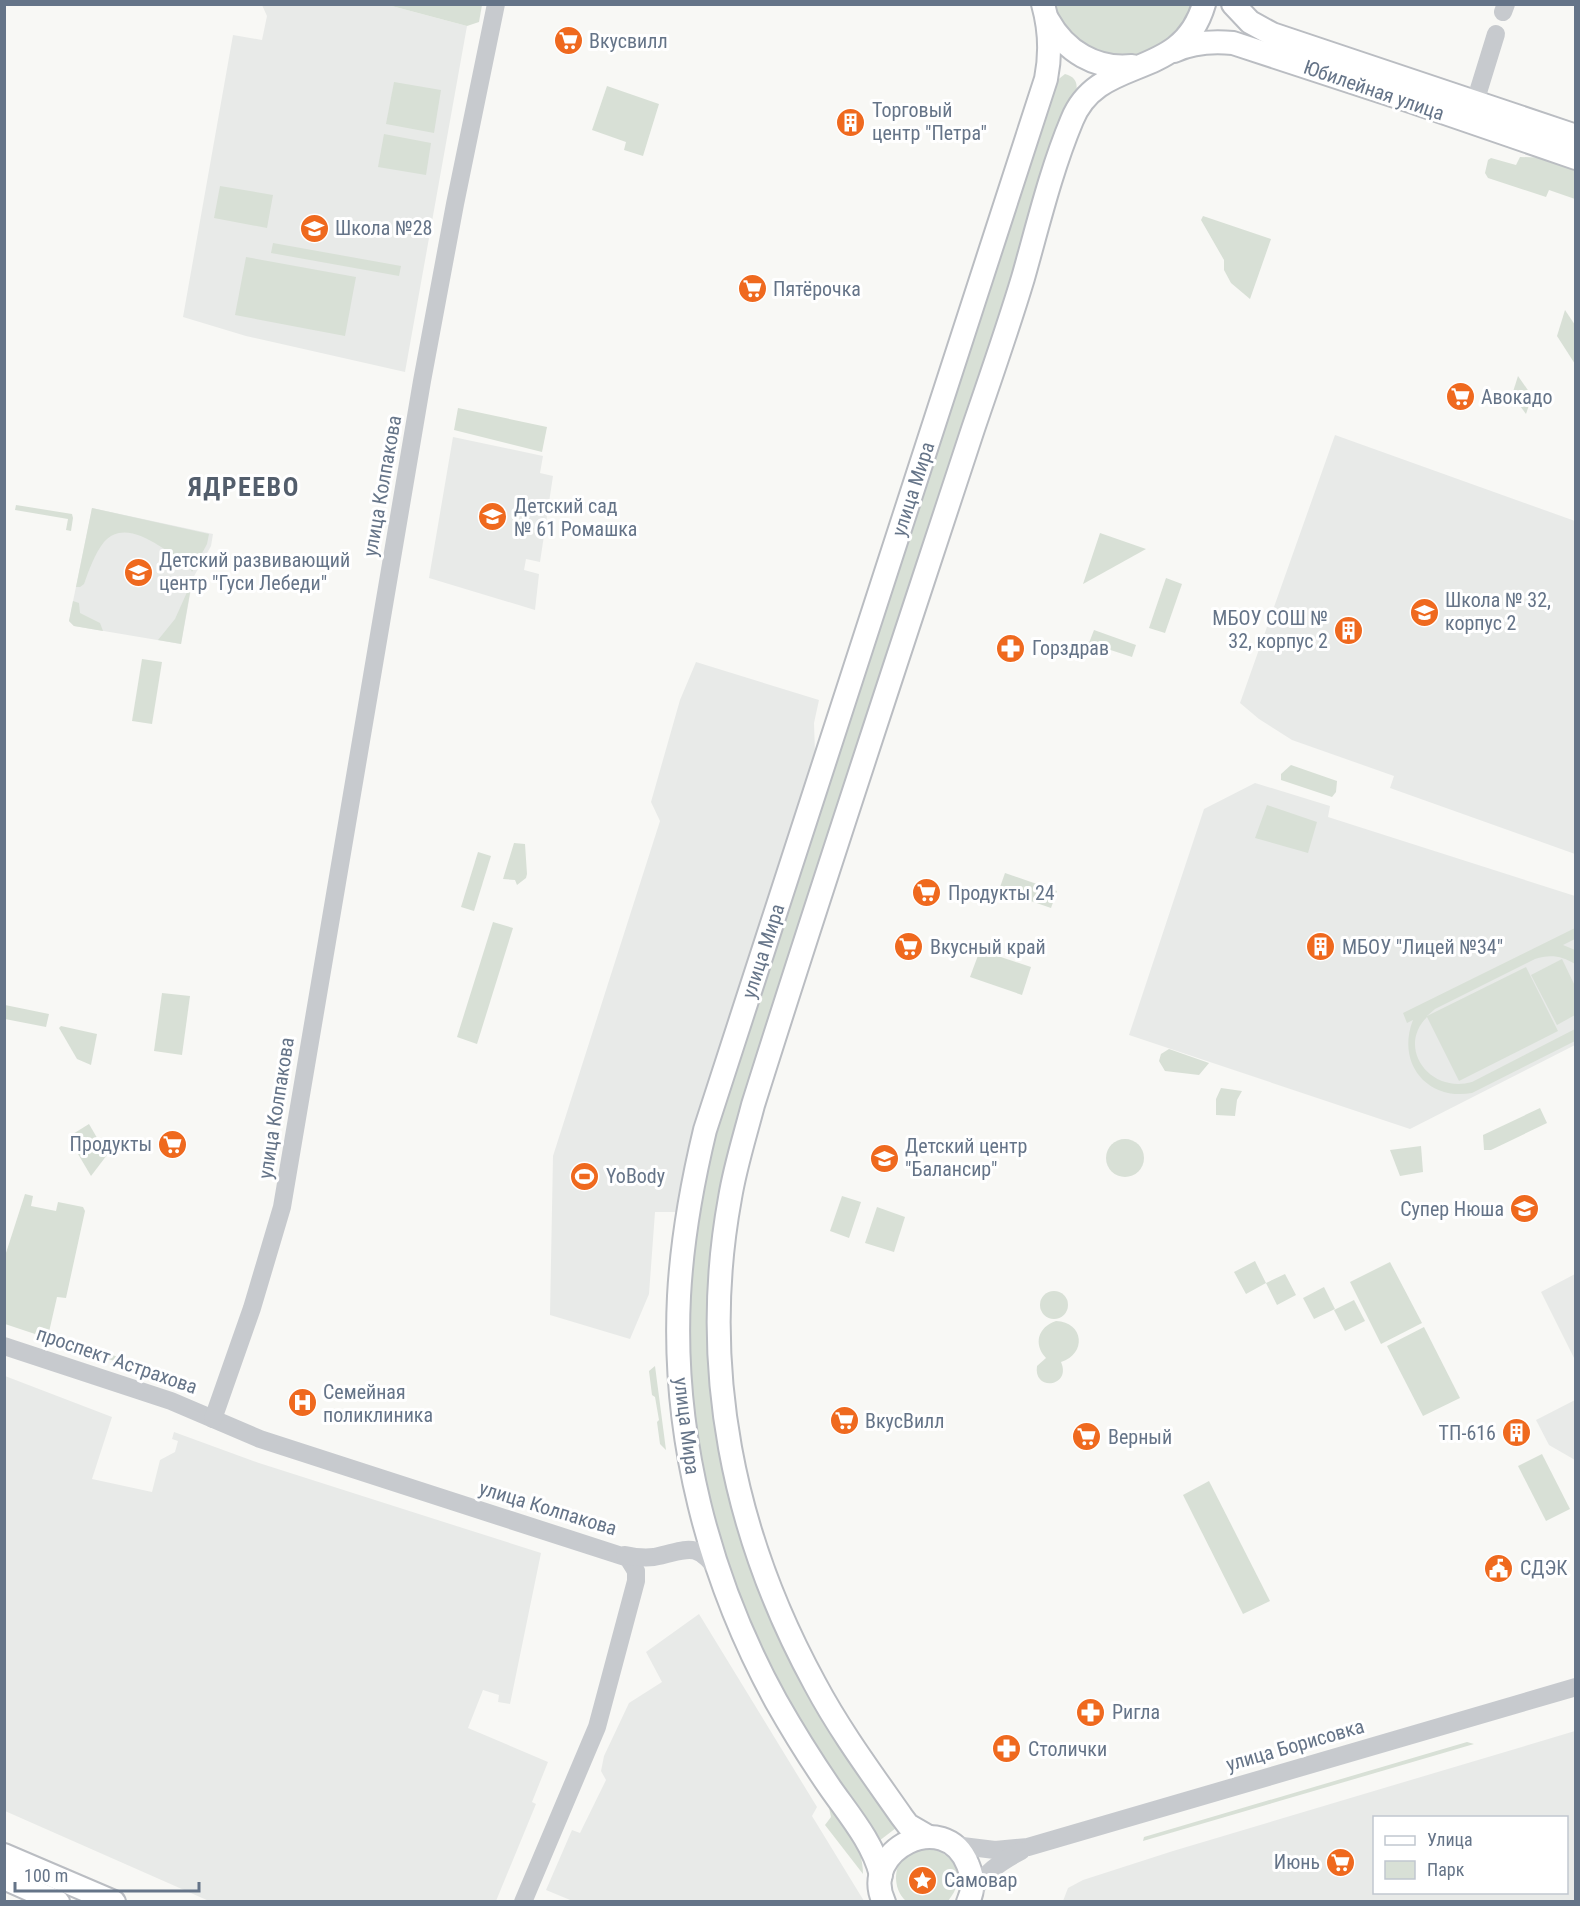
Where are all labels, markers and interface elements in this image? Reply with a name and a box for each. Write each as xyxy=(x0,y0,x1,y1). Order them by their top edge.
supermarket icon: Вкусвилл xyxy=(552,25,584,57)
place label: Вкусвилл xyxy=(589,29,668,53)
street label: Юбилейная улица xyxy=(1301,55,1447,125)
place label: Торговый центр "Петра" xyxy=(872,98,987,145)
building icon: Торговый центр "Петра" xyxy=(835,106,867,138)
school or university icon: Школа №28 xyxy=(298,212,330,244)
place label: Школа №28 xyxy=(335,216,432,240)
supermarket icon: Пятёрочка xyxy=(736,273,768,305)
place label: Пятёрочка xyxy=(773,277,861,301)
supermarket icon: Авокадо xyxy=(1444,381,1476,413)
place label: Авокадо xyxy=(1481,385,1553,409)
street label: улица Колпакова xyxy=(358,414,406,558)
street label: улица Мира xyxy=(886,439,940,539)
district label: ЯДРЕЕВО xyxy=(187,472,300,502)
place label: Детский сад № 61 Ромашка xyxy=(514,494,637,541)
school or university icon: Детский сад № 61 Ромашка xyxy=(477,501,509,533)
place label: Детский развивающий центр "Гуси Лебеди" xyxy=(159,548,350,595)
school or university icon: Детский развивающий центр "Гуси Лебеди" xyxy=(122,556,154,588)
place label: Школа № 32, корпус 2 xyxy=(1445,588,1551,635)
school or university icon: Школа № 32, корпус 2 xyxy=(1408,596,1440,628)
place label: МБОУ СОШ № 32, корпус 2 xyxy=(1212,606,1328,653)
building icon: МБОУ СОШ № 32, корпус 2 xyxy=(1333,614,1365,646)
pharmacy icon: Горздрав xyxy=(995,632,1027,664)
place label: Горздрав xyxy=(1032,636,1109,660)
supermarket icon: Продукты 24 xyxy=(911,877,943,909)
place label: Продукты 24 xyxy=(948,881,1055,905)
street label: улица Мира xyxy=(736,901,790,1001)
supermarket icon: Вкусный край xyxy=(893,931,925,963)
building icon: МБОУ "Лицей №34" xyxy=(1305,931,1337,963)
place label: Вкусный край xyxy=(930,935,1046,959)
place label: МБОУ "Лицей №34" xyxy=(1342,935,1503,959)
street label: улица Колпакова xyxy=(253,1036,299,1180)
supermarket icon: Продукты xyxy=(157,1128,189,1160)
place label: Продукты xyxy=(70,1132,152,1156)
place label: Детский центр "Балансир" xyxy=(905,1134,1027,1181)
school or university icon: Детский центр "Балансир" xyxy=(868,1142,900,1174)
sports icon: YoBody xyxy=(569,1160,601,1192)
place label: YoBody xyxy=(606,1164,665,1188)
school or university icon: Супер Нюша xyxy=(1509,1193,1541,1225)
place label: Супер Нюша xyxy=(1400,1197,1504,1221)
street label: проспект Астрахова xyxy=(33,1321,201,1399)
street label: улица Мира xyxy=(669,1376,705,1476)
place label: Семейная поликлиника xyxy=(323,1380,433,1427)
hospital icon: Семейная поликлиника xyxy=(286,1387,318,1419)
supermarket icon: ВкусВилл xyxy=(828,1405,860,1437)
place label: ВкусВилл xyxy=(865,1409,944,1433)
building icon: ТП-616 xyxy=(1501,1417,1533,1449)
supermarket icon: Верный xyxy=(1071,1421,1103,1453)
place label: ТП-616 xyxy=(1439,1421,1496,1445)
place label: Верный xyxy=(1108,1425,1172,1449)
street label: улица Колпакова xyxy=(476,1476,620,1540)
public building icon: СДЭК xyxy=(1483,1552,1515,1584)
place label: СДЭК xyxy=(1520,1556,1568,1580)
pharmacy icon: Ригла xyxy=(1075,1696,1107,1728)
place label: Ригла xyxy=(1112,1700,1160,1724)
street label: улица Борисовка xyxy=(1223,1714,1367,1776)
pharmacy icon: Столички xyxy=(991,1733,1023,1765)
place label: Столички xyxy=(1028,1737,1107,1761)
legend xyxy=(1373,1816,1568,1894)
text: Улица xyxy=(1427,1829,1473,1850)
supermarket icon: Июнь xyxy=(1325,1846,1357,1878)
place label: Июнь xyxy=(1274,1850,1320,1874)
scale bar xyxy=(15,1855,200,1893)
text: Парк xyxy=(1427,1859,1465,1880)
place icon: Самовар xyxy=(907,1864,939,1896)
text: 100 m xyxy=(24,1865,68,1886)
place label: Самовар xyxy=(944,1868,1017,1892)

